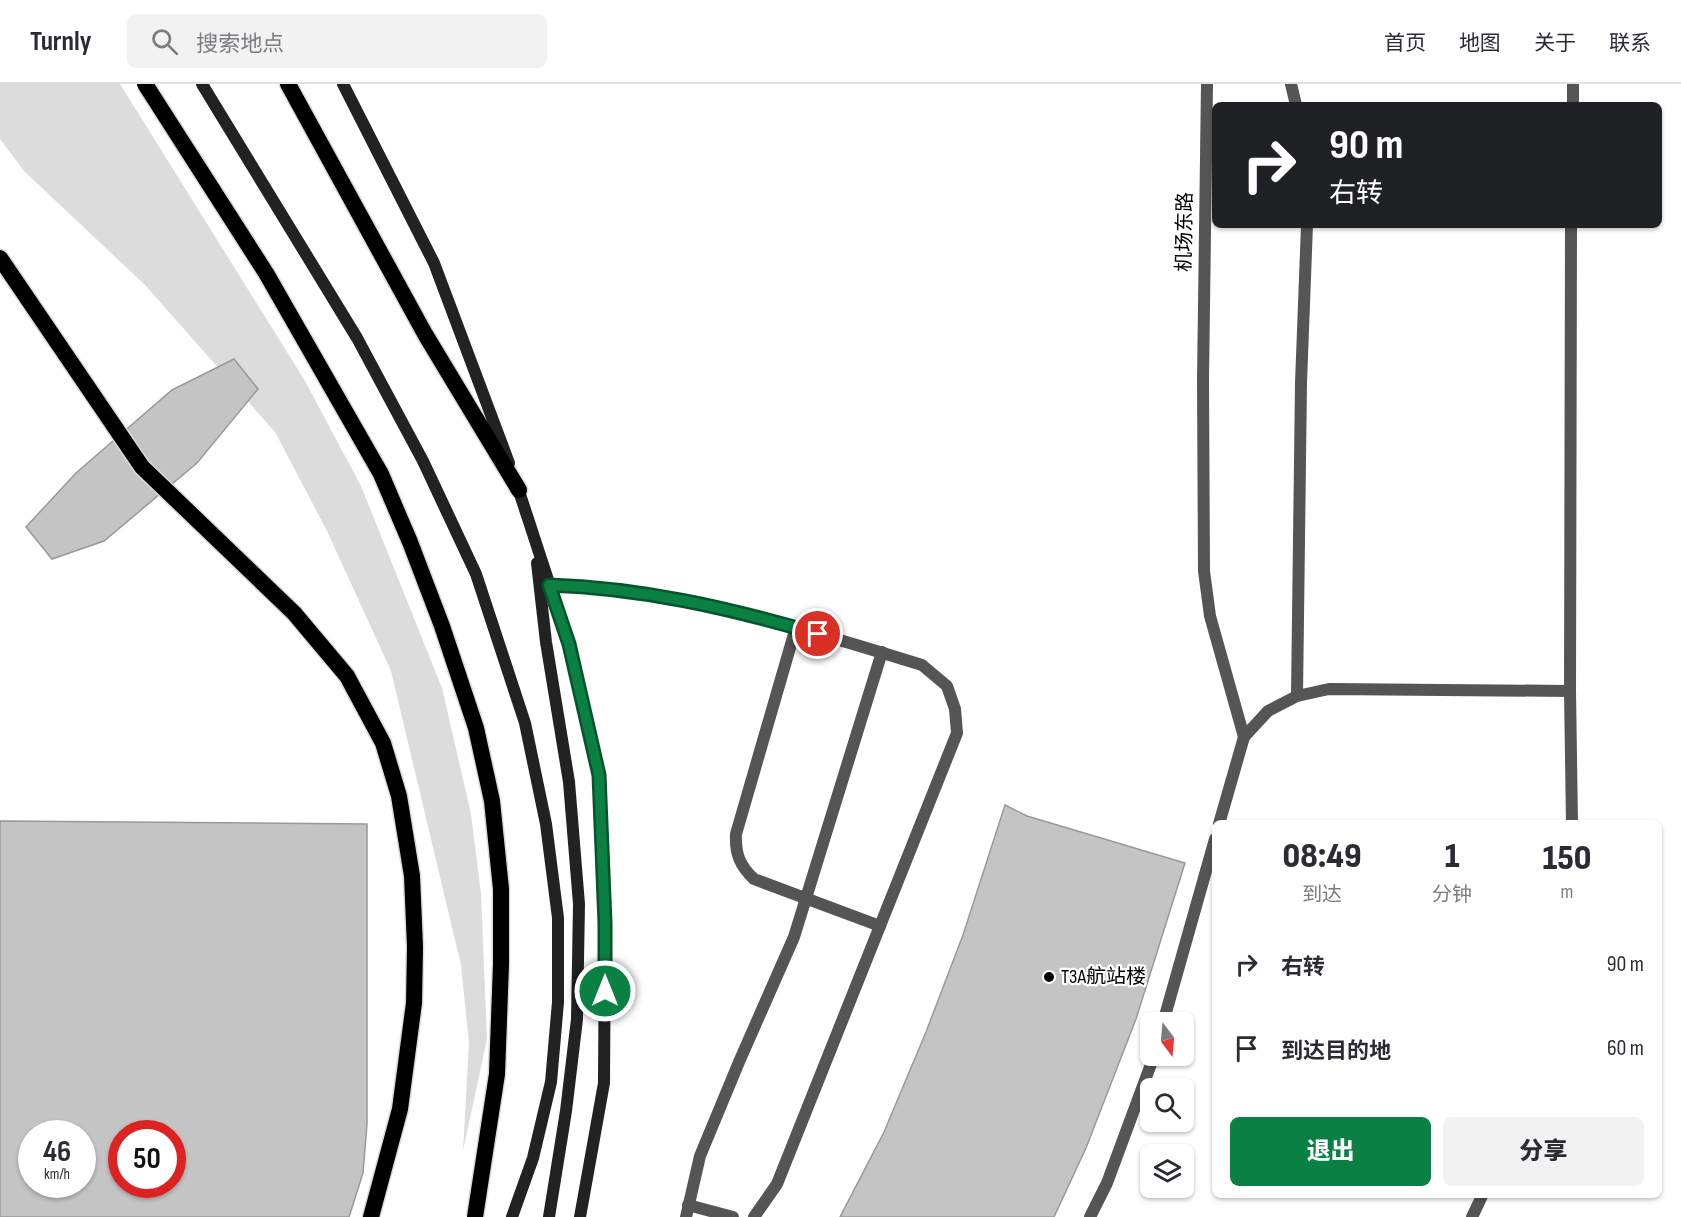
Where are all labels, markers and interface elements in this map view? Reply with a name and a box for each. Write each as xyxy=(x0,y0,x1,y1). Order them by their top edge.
search box xyxy=(127,14,547,68)
text: Turnly xyxy=(30,25,91,58)
icon: search xyxy=(148,25,181,58)
text: 搜索地点 xyxy=(196,31,284,58)
text: 首页 xyxy=(1384,31,1426,56)
text: 地图 xyxy=(1459,31,1501,56)
text: 关于 xyxy=(1534,31,1576,56)
text: 联系 xyxy=(1609,31,1651,56)
text: 90 m xyxy=(1329,120,1403,171)
icon: right xyxy=(1230,126,1308,204)
text: 右转 xyxy=(1329,178,1383,210)
street label: 机场东路 xyxy=(1172,192,1198,272)
pin xyxy=(792,608,843,659)
icon: arrive xyxy=(801,617,834,650)
text: 08:49 xyxy=(1283,835,1361,878)
text: 1 xyxy=(1445,835,1459,878)
text: 150 xyxy=(1543,837,1591,880)
text: m xyxy=(1561,880,1573,904)
text: 到达 xyxy=(1302,883,1342,907)
text: 分钟 xyxy=(1432,883,1472,907)
icon: right xyxy=(1230,948,1263,981)
text: 90 m xyxy=(1607,951,1644,978)
text: 右转 xyxy=(1281,954,1325,981)
position arrow xyxy=(573,959,637,1023)
place label: T3A航站楼 xyxy=(1061,965,1146,989)
marker: T3A航站楼 xyxy=(1042,970,1056,984)
north arrow xyxy=(1140,1012,1194,1066)
map controls xyxy=(1140,1012,1194,1198)
icon: arrive xyxy=(1230,1032,1263,1065)
text: 60 m xyxy=(1607,1035,1644,1062)
text: 到达目的地 xyxy=(1281,1038,1391,1065)
button: search xyxy=(1140,1078,1194,1132)
button: 退出 xyxy=(1230,1117,1431,1186)
button: 分享 xyxy=(1443,1117,1644,1186)
speed limit sign: 50 xyxy=(108,1120,186,1198)
text: 46 xyxy=(43,1134,71,1170)
button: layers xyxy=(1140,1144,1194,1198)
text: km/h xyxy=(44,1165,70,1184)

